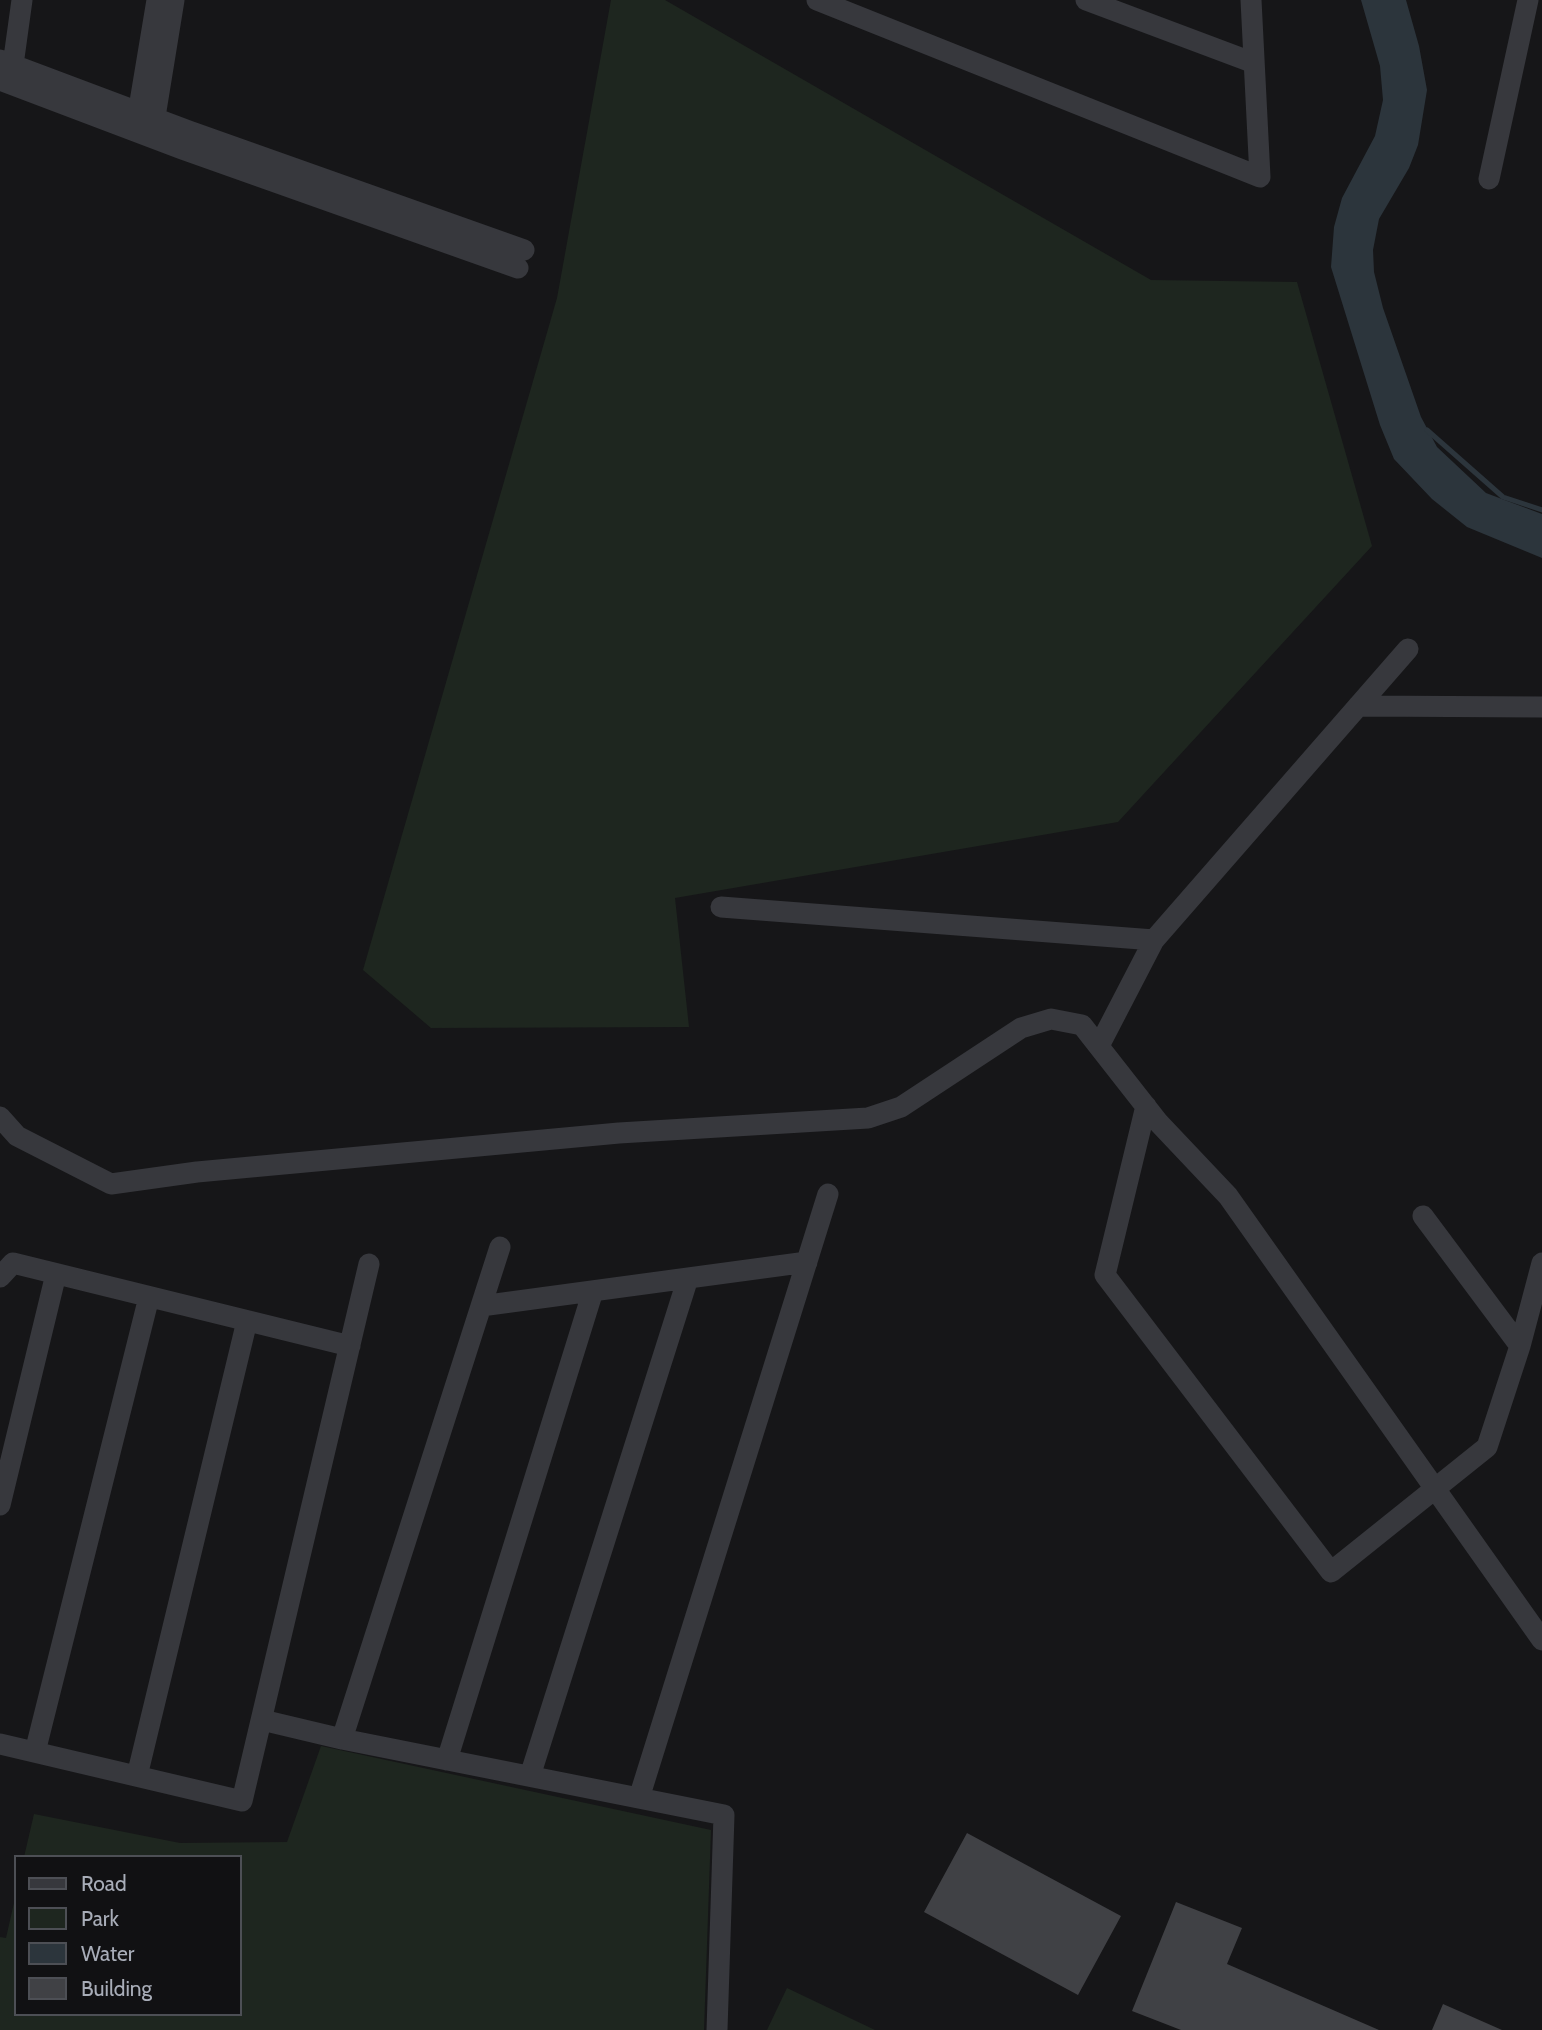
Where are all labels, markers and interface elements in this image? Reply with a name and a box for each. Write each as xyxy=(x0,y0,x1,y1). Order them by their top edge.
legend xyxy=(14,1855,242,2016)
text: Road xyxy=(81,1871,127,1896)
text: Park xyxy=(81,1906,119,1931)
text: Water xyxy=(81,1941,134,1966)
text: Building xyxy=(81,1976,152,2001)

